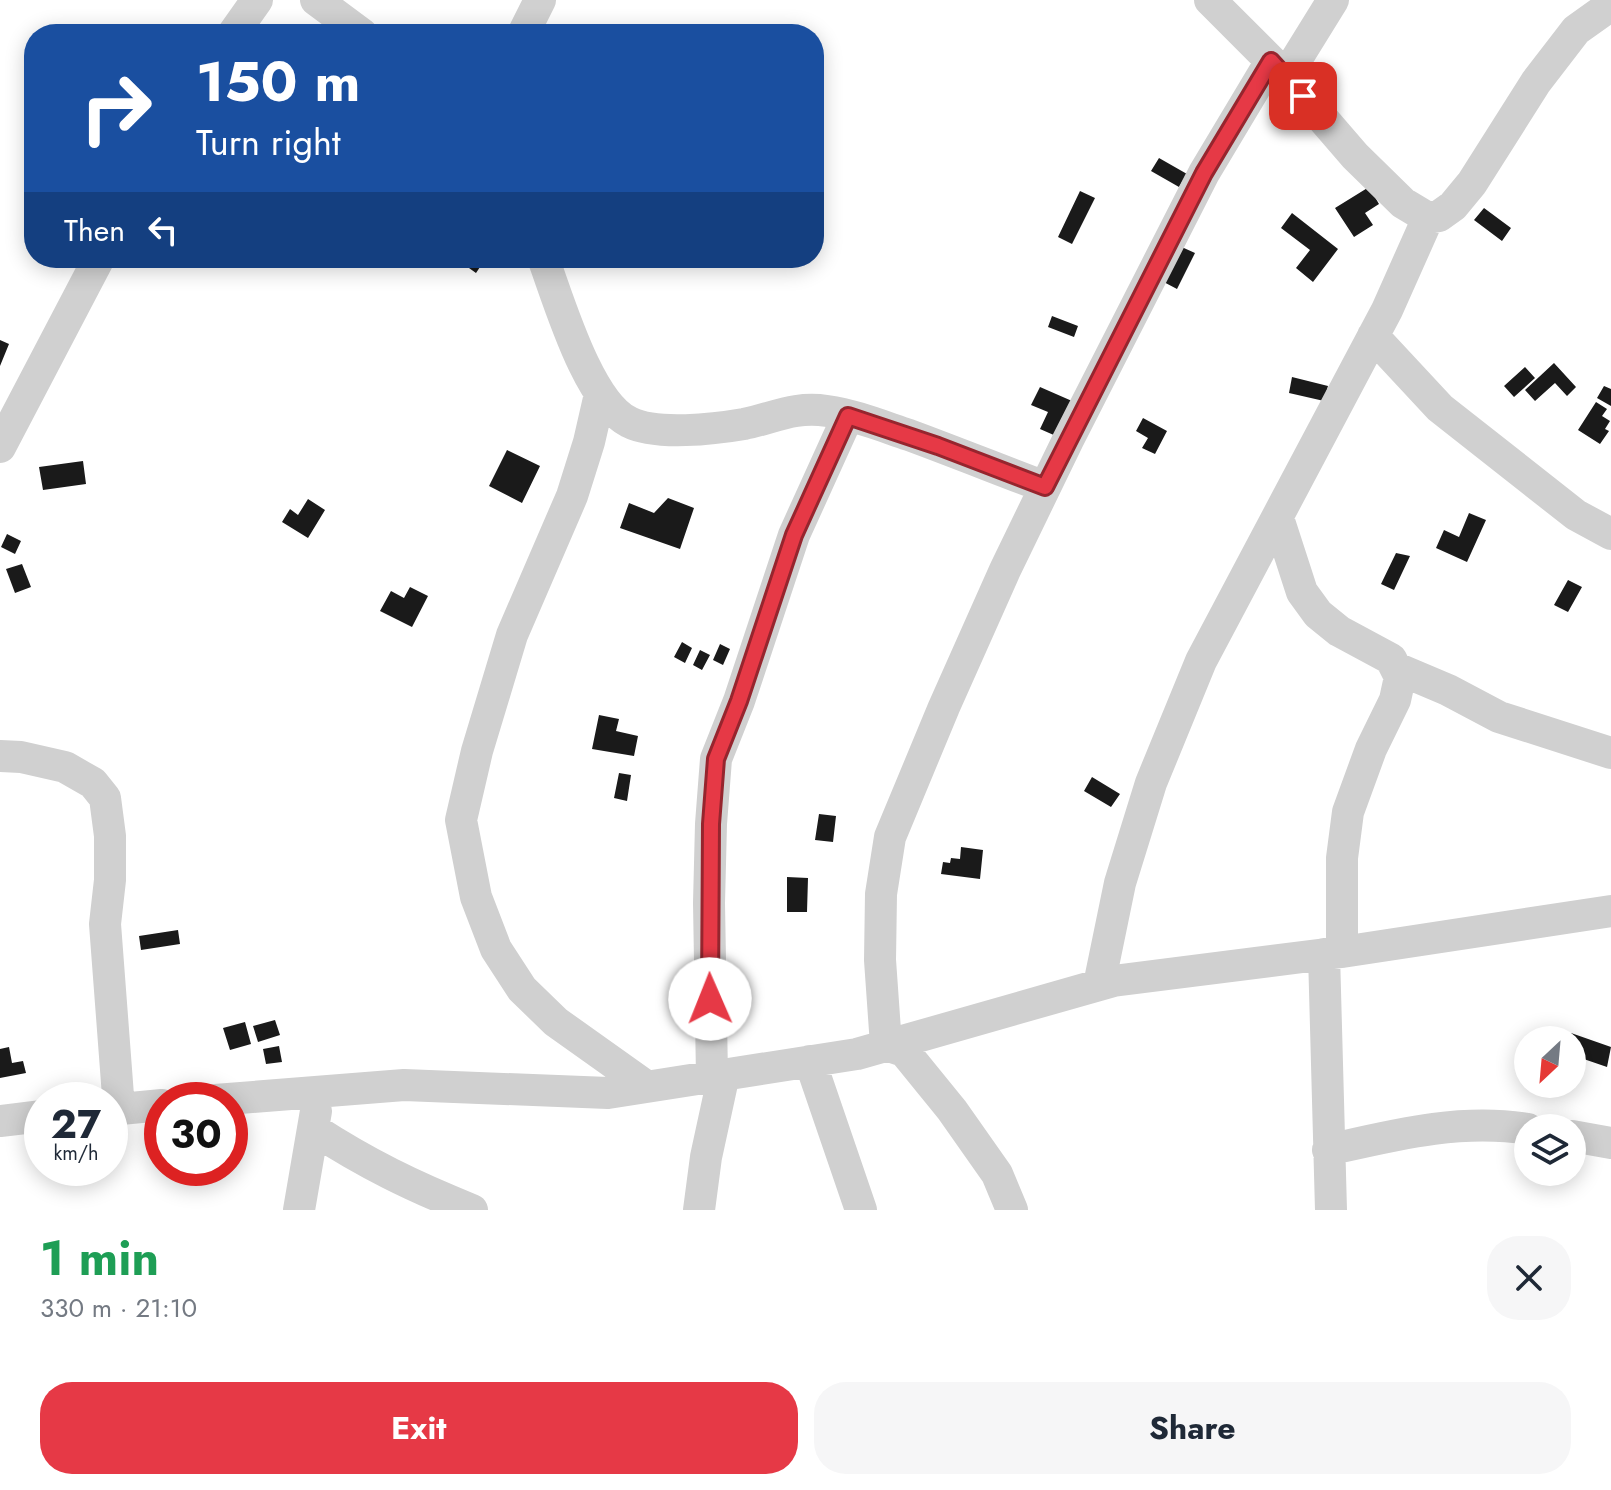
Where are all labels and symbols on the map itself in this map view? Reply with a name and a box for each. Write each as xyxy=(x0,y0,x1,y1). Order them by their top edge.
pin xyxy=(1269,62,1337,130)
position arrow xyxy=(668,957,752,1041)
north arrow xyxy=(1514,1026,1586,1098)
speed limit sign: 30 xyxy=(144,1082,248,1186)

